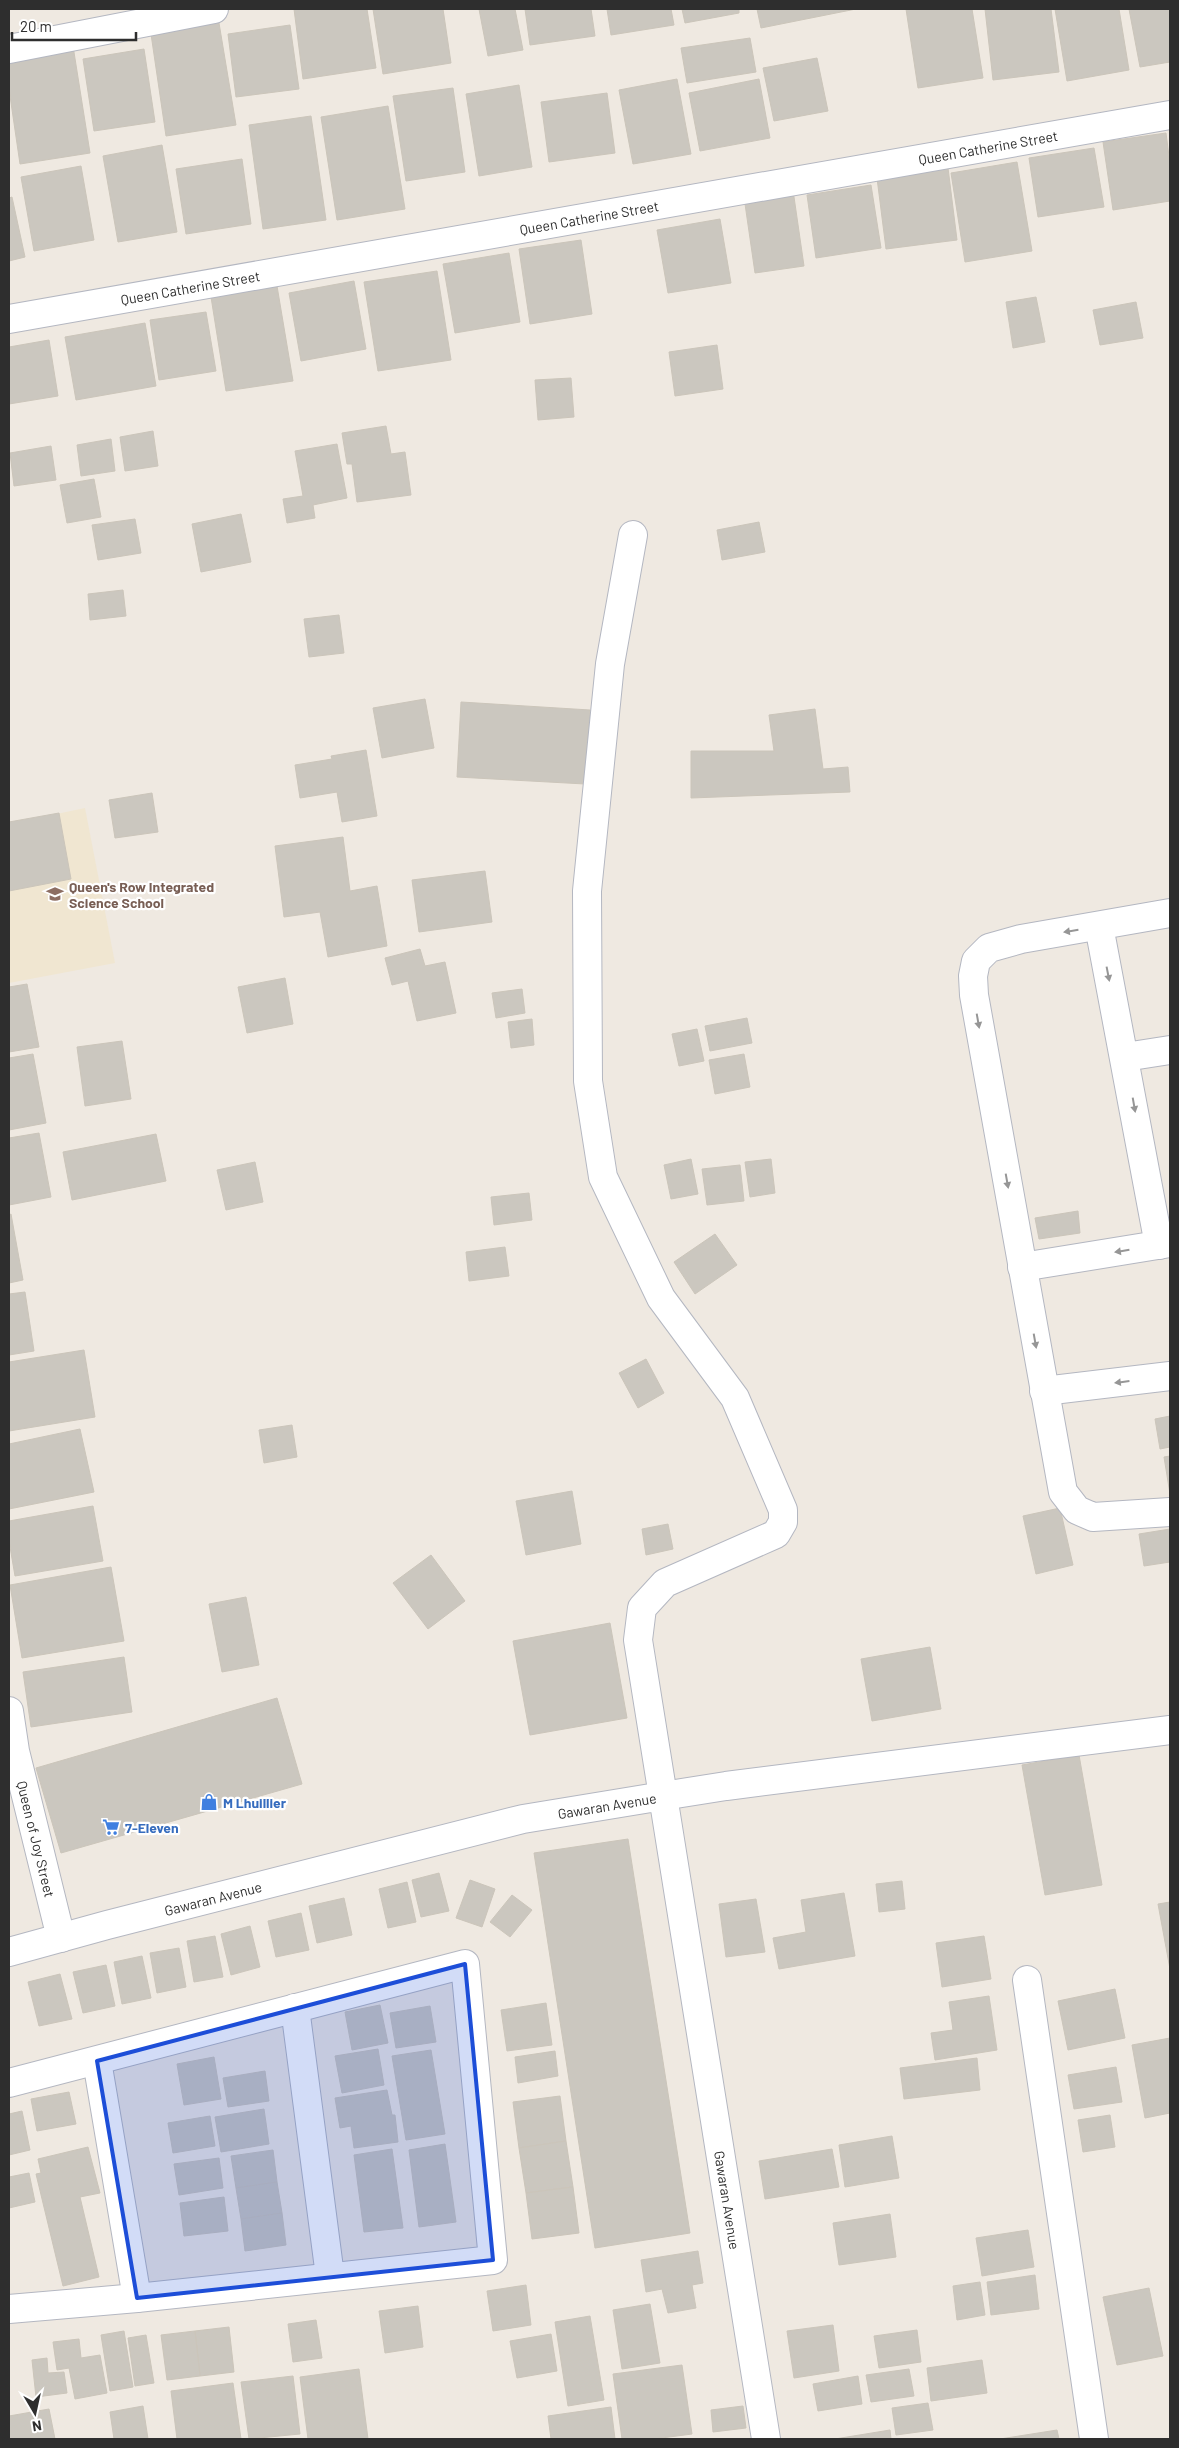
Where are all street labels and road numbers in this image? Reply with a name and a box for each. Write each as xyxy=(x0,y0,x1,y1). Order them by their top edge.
street label: Queen Catherine Street xyxy=(917,126,1059,168)
street label: Queen Catherine Street xyxy=(518,196,660,238)
street label: Queen Catherine Street xyxy=(119,267,261,308)
street label: Queen of Joy Street xyxy=(14,1779,59,1899)
street label: Gawaran Avenue xyxy=(556,1789,658,1822)
street label: Gawaran Avenue xyxy=(163,1877,263,1919)
street label: Gawaran Avenue xyxy=(711,2149,744,2251)

